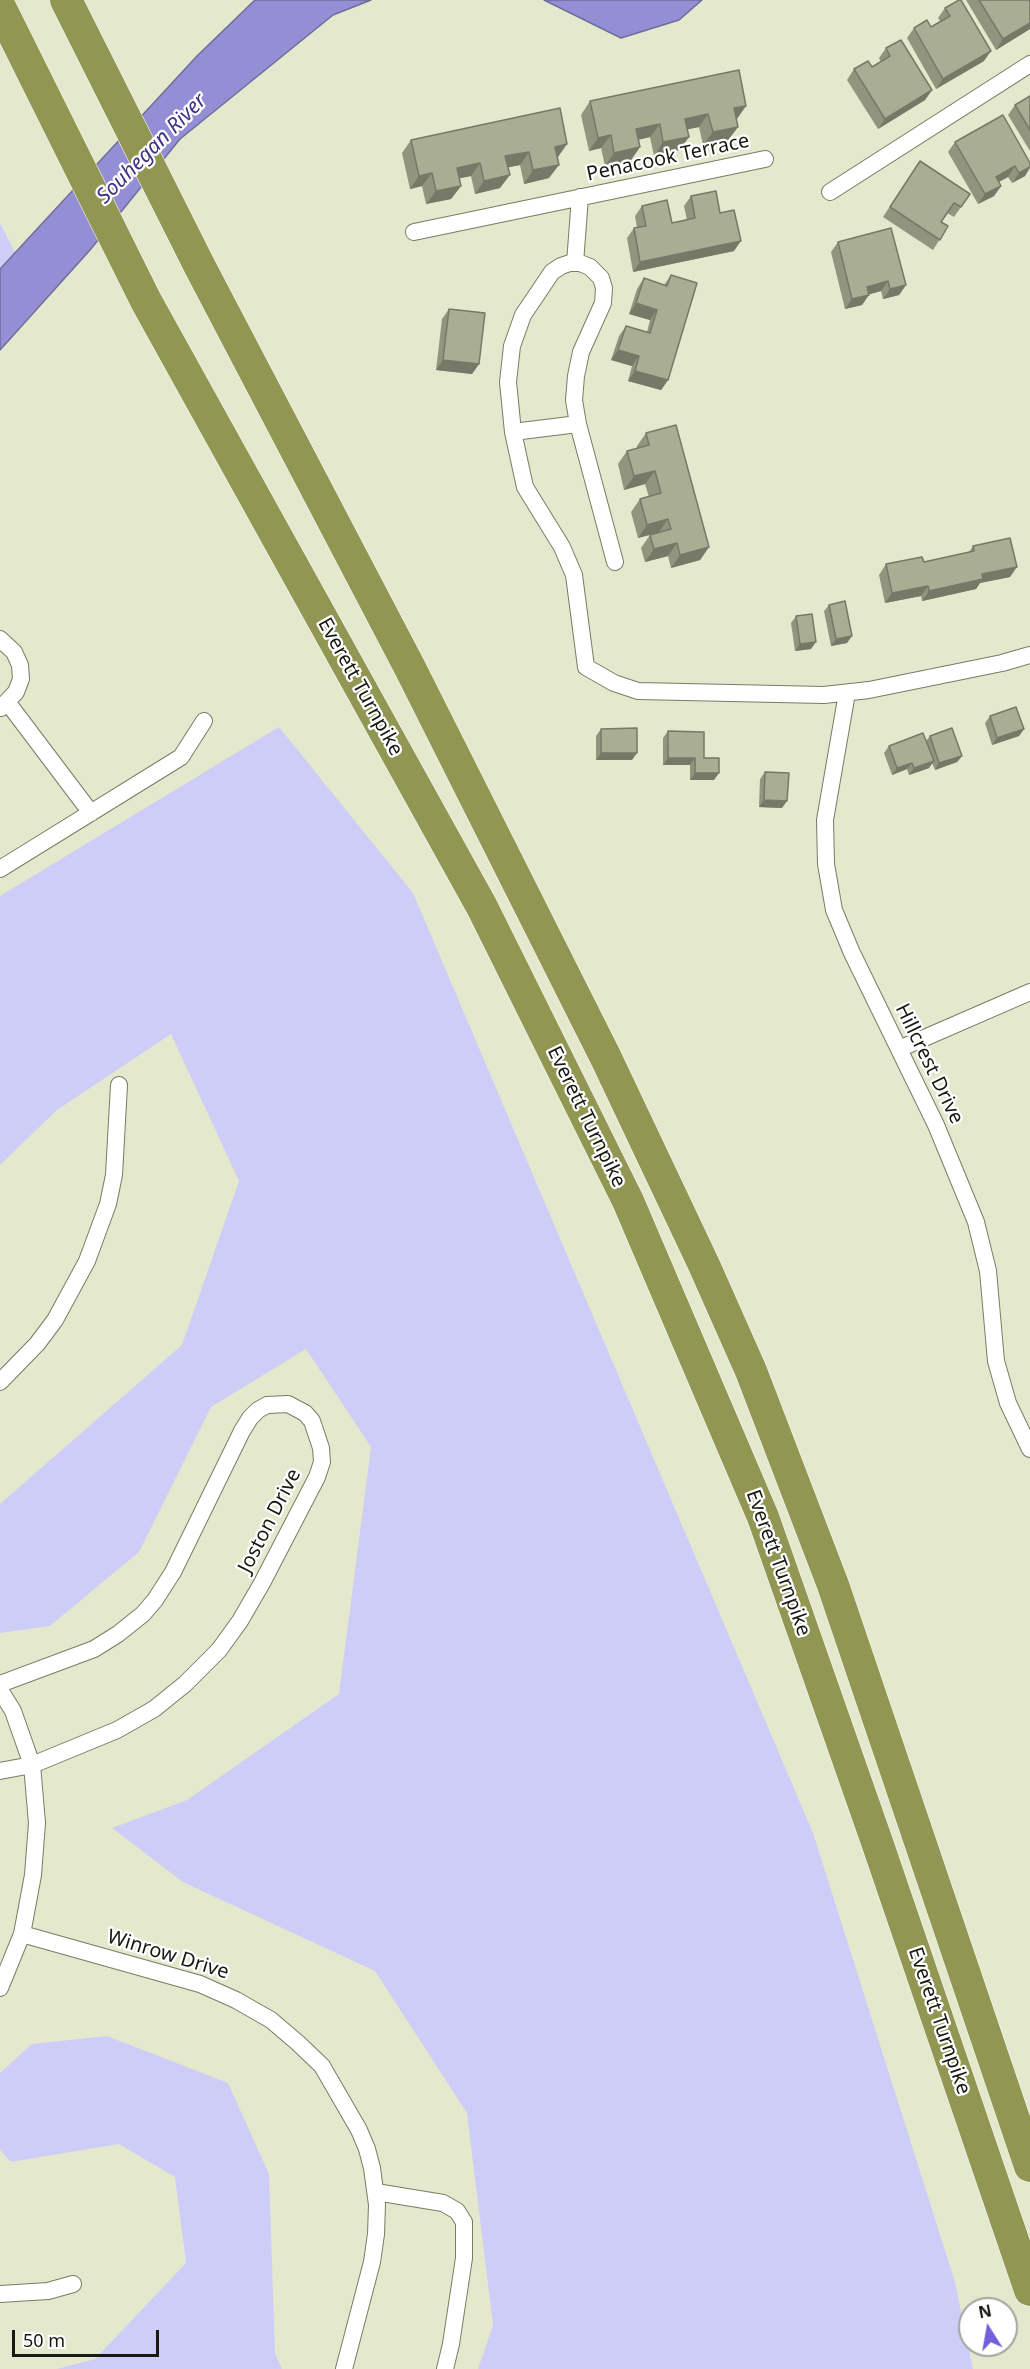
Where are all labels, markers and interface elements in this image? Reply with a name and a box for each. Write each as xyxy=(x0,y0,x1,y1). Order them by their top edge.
water label: Souhegan River xyxy=(92,89,212,209)
street label: Penacook Terrace xyxy=(584,129,752,187)
street label: Everett Turnpike xyxy=(312,614,408,760)
street label: Hillcrest Drive xyxy=(890,1000,968,1128)
street label: Everett Turnpike xyxy=(541,1043,631,1191)
street label: Joston Drive xyxy=(234,1465,306,1577)
street label: Everett Turnpike xyxy=(740,1487,816,1639)
street label: Winrow Drive xyxy=(104,1925,232,1985)
street label: Everett Turnpike xyxy=(903,1944,975,2098)
north arrow xyxy=(958,2297,1018,2357)
text: N xyxy=(976,2299,993,2323)
scale bar xyxy=(15,2318,162,2356)
text: 50 m xyxy=(23,2328,65,2352)

